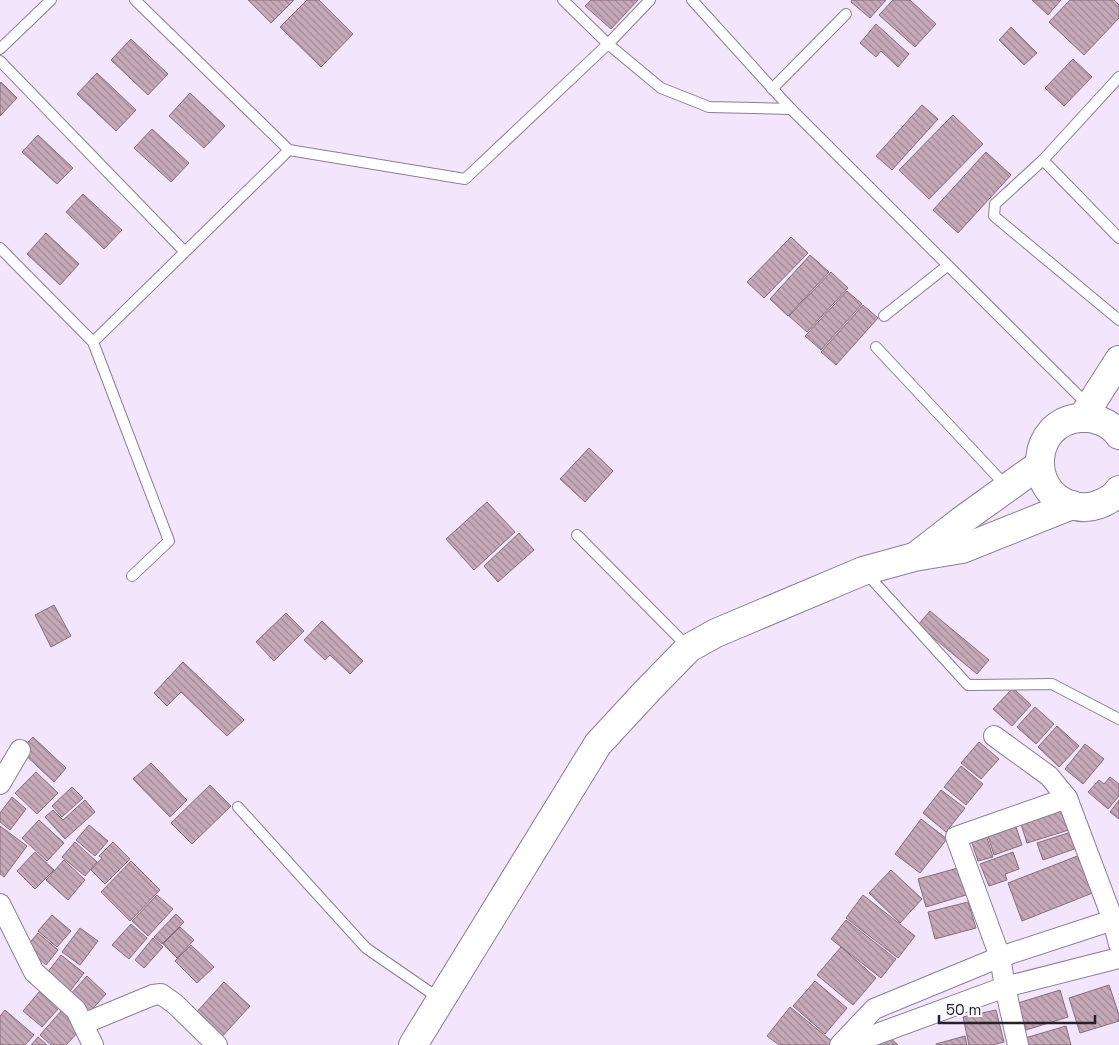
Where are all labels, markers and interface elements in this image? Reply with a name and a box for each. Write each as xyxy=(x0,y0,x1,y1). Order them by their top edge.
scale bar xyxy=(939,992,1095,1024)
text: 50 m xyxy=(946,1000,981,1019)

